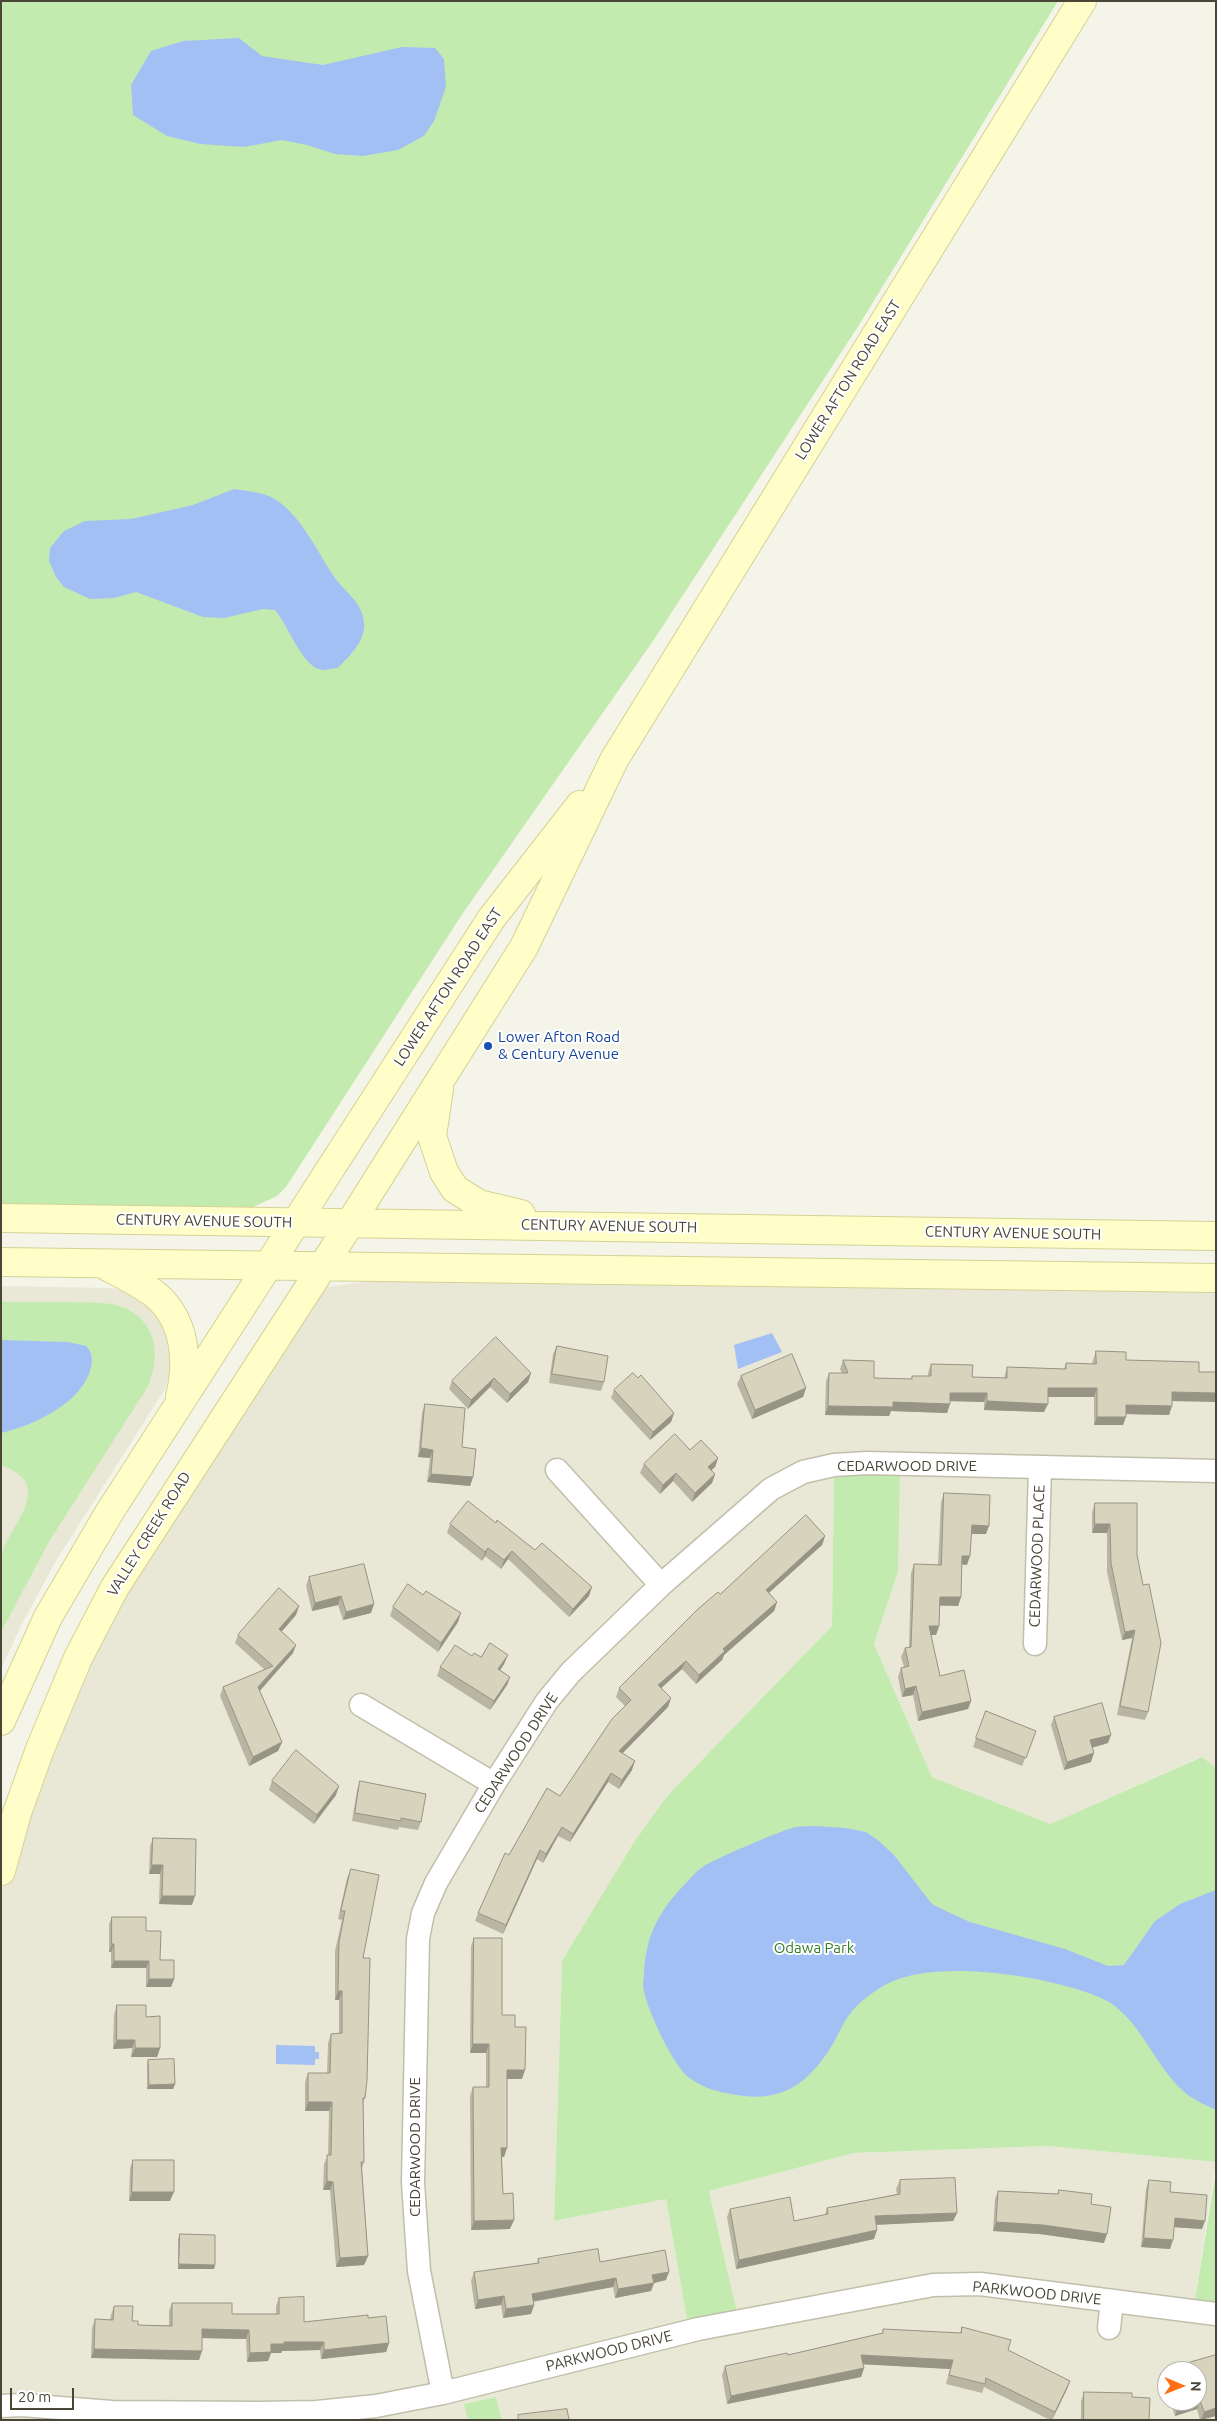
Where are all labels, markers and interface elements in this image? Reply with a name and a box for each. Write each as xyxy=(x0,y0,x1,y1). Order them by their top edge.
street label: LOWER AFTON ROAD EAST xyxy=(791,297,905,463)
street label: LOWER AFTON ROAD EAST xyxy=(390,905,506,1069)
place label: Lower Afton Road & Century Avenue xyxy=(498,1028,620,1063)
marker: Lower Afton Road & Century Avenue xyxy=(482,1040,494,1052)
street label: CENTURY AVENUE SOUTH xyxy=(116,1210,292,1232)
street label: CENTURY AVENUE SOUTH xyxy=(521,1215,697,1237)
street label: CENTURY AVENUE SOUTH xyxy=(925,1222,1101,1244)
street label: CEDARWOOD DRIVE xyxy=(837,1457,977,1475)
street label: VALLEY CREEK ROAD xyxy=(103,1468,195,1600)
street label: CEDARWOOD PLACE xyxy=(1026,1484,1048,1628)
street label: CEDARWOOD DRIVE xyxy=(470,1689,562,1817)
park label: Odawa Park xyxy=(774,1939,854,1957)
street label: CEDARWOOD DRIVE xyxy=(406,2077,424,2217)
street label: PARKWOOD DRIVE xyxy=(972,2277,1102,2309)
street label: PARKWOOD DRIVE xyxy=(544,2327,674,2375)
north arrow xyxy=(1157,2361,1207,2411)
scale bar xyxy=(12,2378,76,2410)
text: N xyxy=(1188,2381,1204,2392)
text: 20 m xyxy=(18,2388,51,2405)

